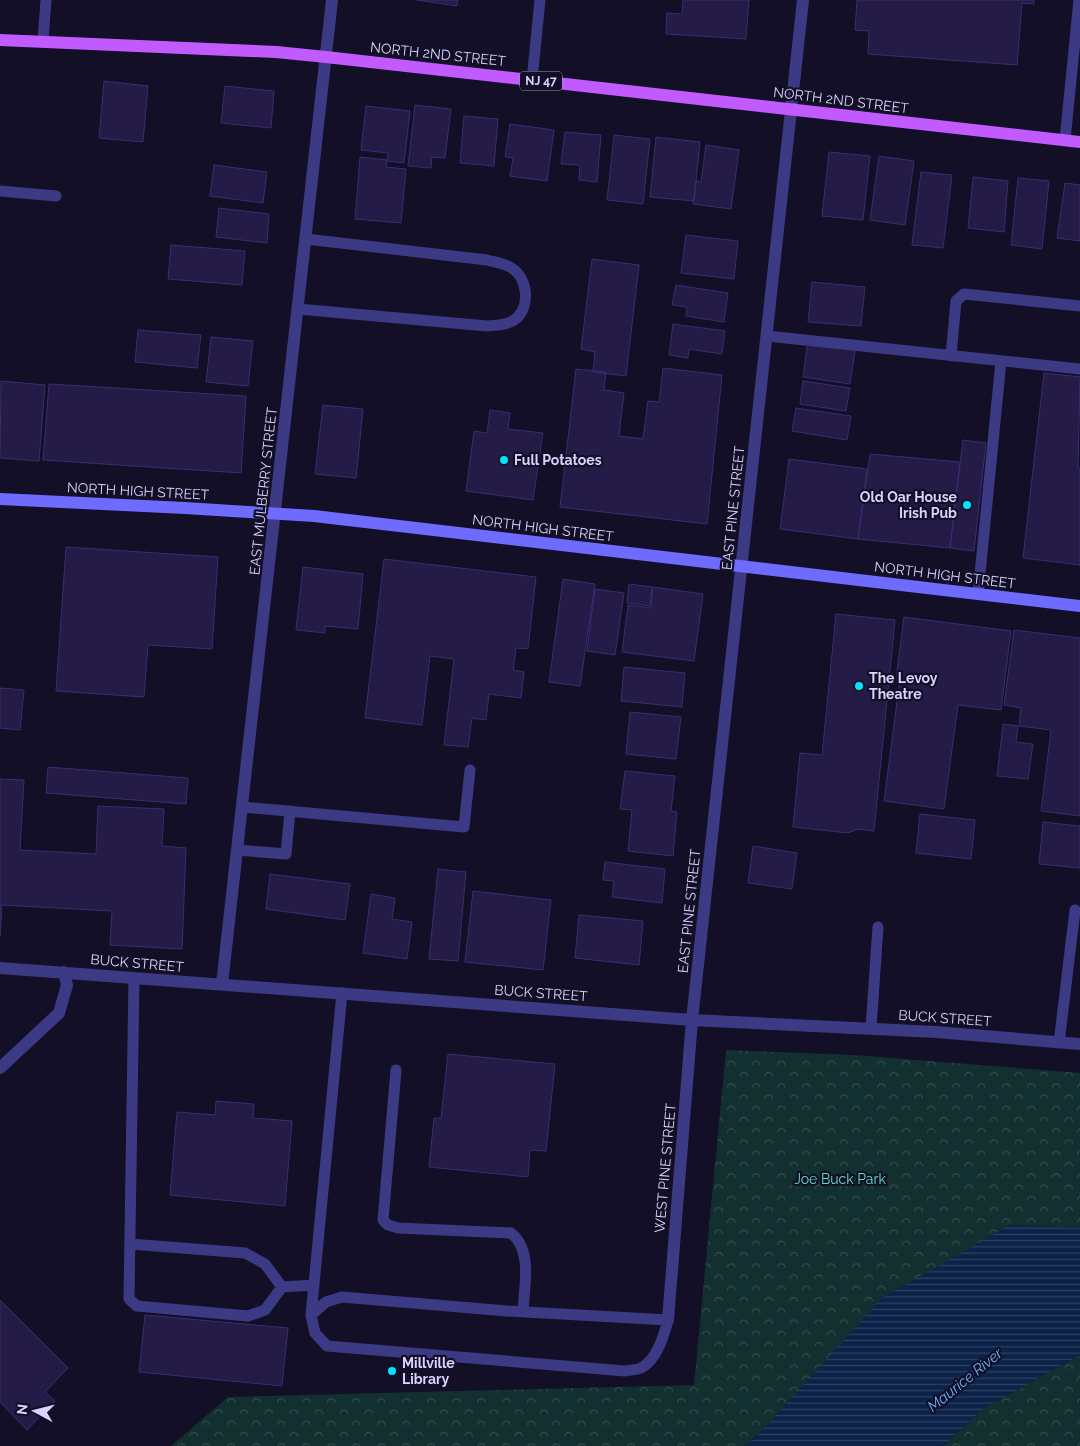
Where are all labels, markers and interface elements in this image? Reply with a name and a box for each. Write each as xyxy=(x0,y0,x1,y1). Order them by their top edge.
street label: NORTH 2ND STREET xyxy=(369,39,507,69)
road number: NJ 47 xyxy=(520,72,562,90)
street label: NORTH 2ND STREET xyxy=(772,84,910,116)
street label: EAST MULBERRY STREET xyxy=(246,406,280,576)
street label: EAST PINE STREET xyxy=(719,445,748,571)
place label: Full Potatoes xyxy=(514,452,602,468)
marker: Full Potatoes xyxy=(498,454,510,466)
street label: NORTH HIGH STREET xyxy=(67,479,210,503)
place label: Old Oar House Irish Pub xyxy=(860,489,958,521)
marker: Old Oar House Irish Pub xyxy=(961,499,973,511)
street label: NORTH HIGH STREET xyxy=(471,511,615,545)
street label: NORTH HIGH STREET xyxy=(873,558,1017,592)
place label: The Levoy Theatre xyxy=(869,670,938,702)
marker: The Levoy Theatre xyxy=(853,680,865,692)
street label: EAST PINE STREET xyxy=(675,848,704,974)
street label: BUCK STREET xyxy=(90,951,185,975)
street label: BUCK STREET xyxy=(494,982,589,1004)
street label: BUCK STREET xyxy=(898,1007,993,1029)
street label: WEST PINE STREET xyxy=(651,1102,679,1234)
park label: Joe Buck Park xyxy=(794,1171,886,1187)
water label: Maurice River xyxy=(924,1344,1007,1416)
place label: Millville Library xyxy=(402,1355,455,1387)
marker: Millville Library xyxy=(386,1365,398,1377)
north arrow xyxy=(10,1386,60,1436)
text: N xyxy=(14,1403,31,1416)

